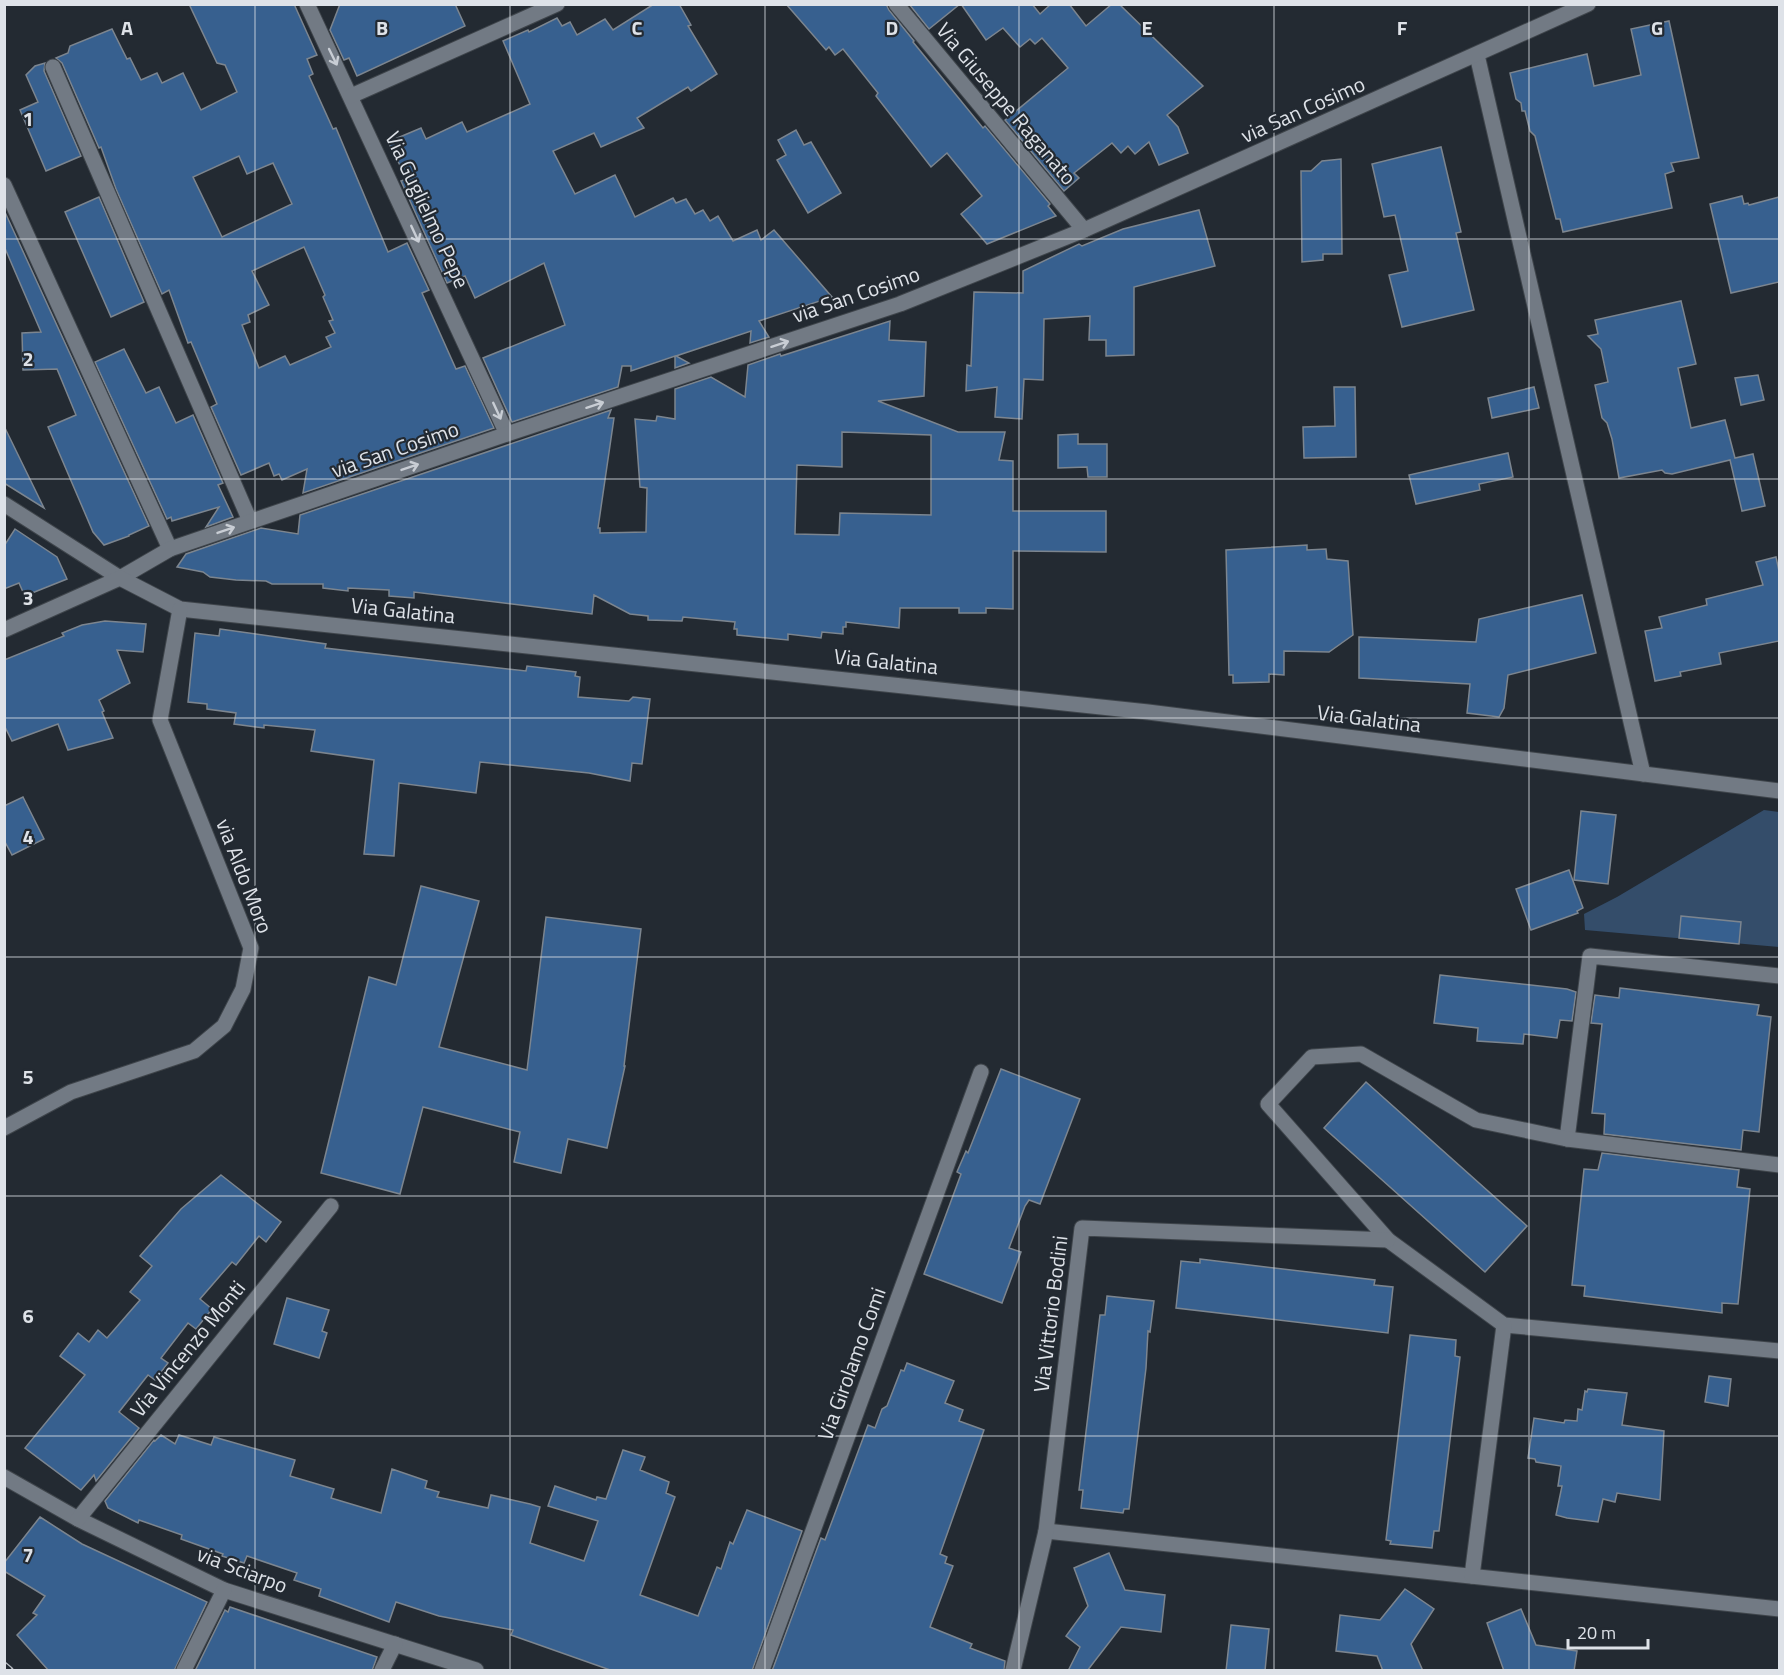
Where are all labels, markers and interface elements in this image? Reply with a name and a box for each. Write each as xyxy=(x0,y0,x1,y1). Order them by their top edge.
text: A xyxy=(121,12,133,43)
text: B xyxy=(376,12,388,43)
text: C xyxy=(632,12,643,43)
text: D xyxy=(886,12,898,43)
text: E xyxy=(1141,12,1153,43)
text: F xyxy=(1397,12,1408,43)
text: G xyxy=(1651,12,1663,43)
street label: Via Giuseppe Raganato xyxy=(929,15,1084,192)
one-way arrow xyxy=(327,48,339,66)
street label: via San Cosimo xyxy=(1235,67,1370,151)
text: 1 xyxy=(22,103,34,134)
street label: Via Guglielmo Pepe xyxy=(378,126,478,293)
one-way arrow xyxy=(410,224,421,243)
street label: via San Cosimo xyxy=(788,257,924,331)
one-way arrow xyxy=(770,337,789,348)
text: 2 xyxy=(22,343,34,374)
one-way arrow xyxy=(585,398,604,409)
one-way arrow xyxy=(492,402,503,420)
street label: via San Cosimo xyxy=(327,412,463,486)
one-way arrow xyxy=(400,460,419,471)
one-way arrow xyxy=(216,523,235,534)
text: 3 xyxy=(22,582,34,613)
street label: Via Galatina xyxy=(349,589,457,631)
street label: Via Galatina xyxy=(832,640,940,682)
street label: Via Galatina xyxy=(1315,696,1423,740)
street label: via Aldo Moro xyxy=(208,814,282,938)
text: 4 xyxy=(22,821,34,852)
text: 5 xyxy=(22,1061,34,1092)
street label: Via Vittorio Bodini xyxy=(1025,1234,1076,1394)
street label: Via Vincenzo Monti xyxy=(122,1273,253,1424)
street label: Via Girolamo Comi xyxy=(809,1283,894,1445)
text: 6 xyxy=(22,1300,34,1331)
street label: via Sciarpo xyxy=(192,1537,292,1601)
text: 7 xyxy=(22,1539,34,1570)
scale bar xyxy=(1568,1612,1648,1650)
text: 20 m xyxy=(1577,1619,1616,1646)

